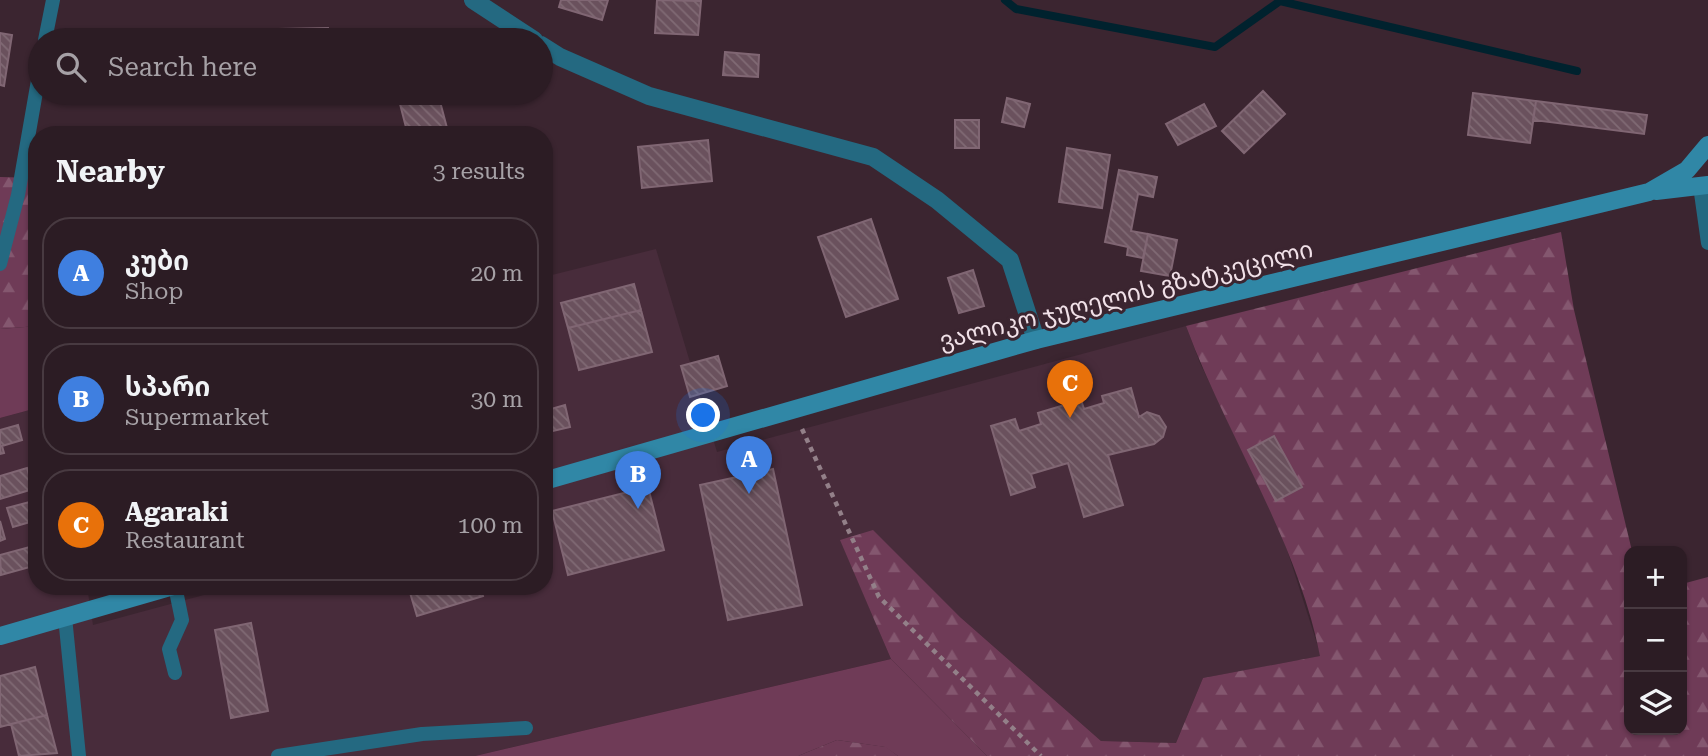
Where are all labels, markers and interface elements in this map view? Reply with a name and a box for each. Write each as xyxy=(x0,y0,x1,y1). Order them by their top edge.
search box xyxy=(28,28,553,105)
icon: search xyxy=(52,48,90,86)
text: Search here xyxy=(108,52,257,82)
text: Nearby xyxy=(56,154,165,189)
text: 3 results xyxy=(433,158,525,185)
street label: ვალიკო ჯუღელის გზატკეცილი xyxy=(936,235,1316,356)
text: კუბი xyxy=(125,246,189,276)
text: A xyxy=(73,260,89,287)
text: 20 m xyxy=(470,260,523,287)
text: Shop xyxy=(125,278,183,305)
pin: C xyxy=(1047,360,1093,418)
text: სპარი xyxy=(125,372,210,402)
text: B xyxy=(73,386,89,413)
text: 30 m xyxy=(470,386,523,413)
your location xyxy=(686,398,720,432)
text: Supermarket xyxy=(125,404,269,431)
pin: A xyxy=(726,436,772,494)
pin: B xyxy=(615,451,661,509)
text: Agaraki xyxy=(125,497,228,527)
text: C xyxy=(73,512,89,539)
text: 100 m xyxy=(458,512,523,539)
text: Restaurant xyxy=(125,527,244,554)
map controls xyxy=(1624,546,1687,735)
button: + xyxy=(1624,546,1687,609)
button: − xyxy=(1624,609,1687,672)
button: layers xyxy=(1624,672,1687,735)

